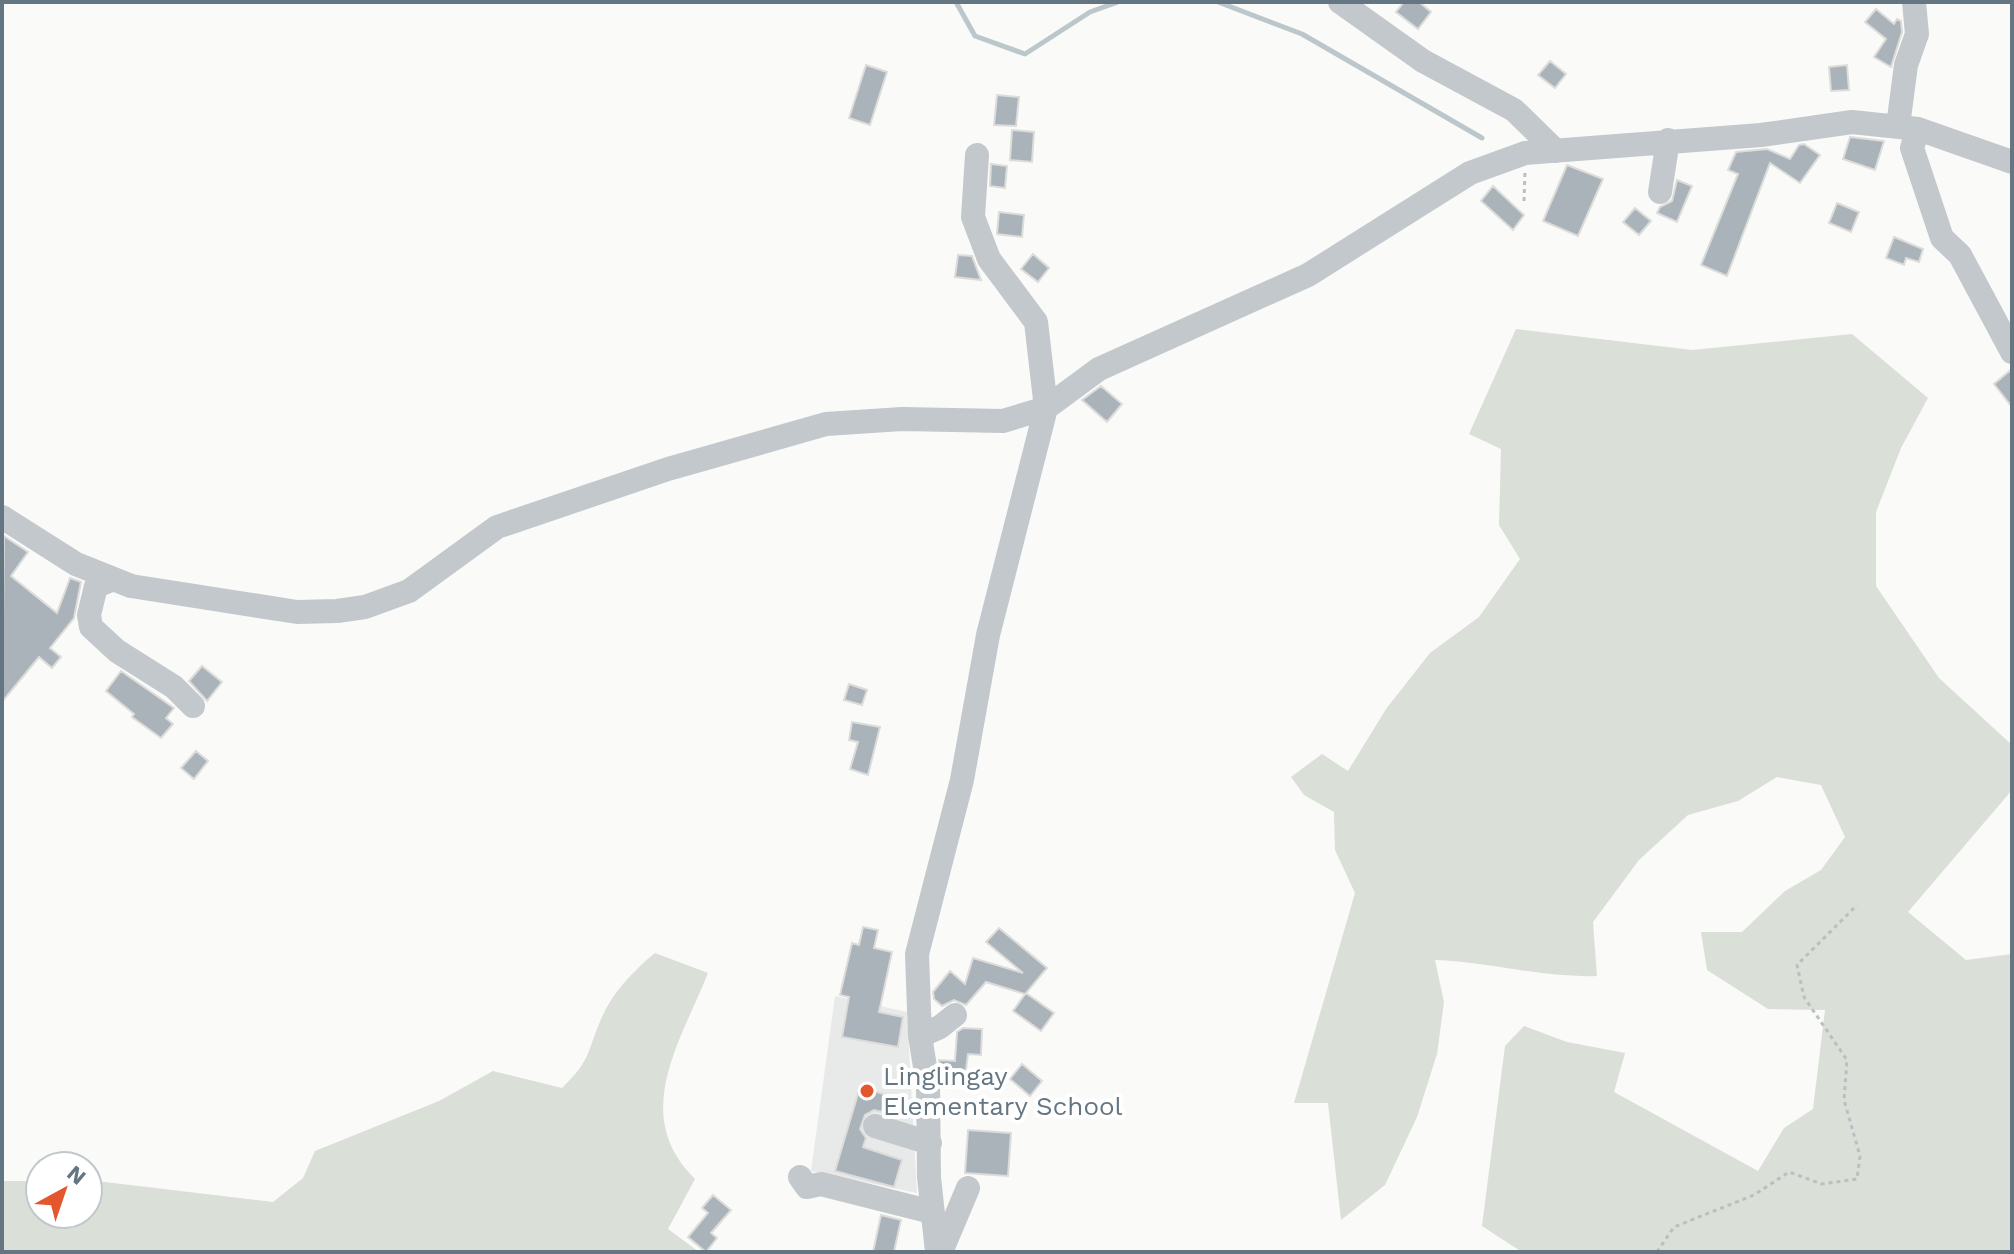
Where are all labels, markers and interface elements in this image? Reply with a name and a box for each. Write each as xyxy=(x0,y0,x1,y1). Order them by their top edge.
place label: Linglingay Elementary School xyxy=(883,1061,1123,1121)
marker: Linglingay Elementary School xyxy=(858,1082,876,1100)
north arrow xyxy=(24,1150,104,1230)
text: N xyxy=(62,1160,91,1190)

